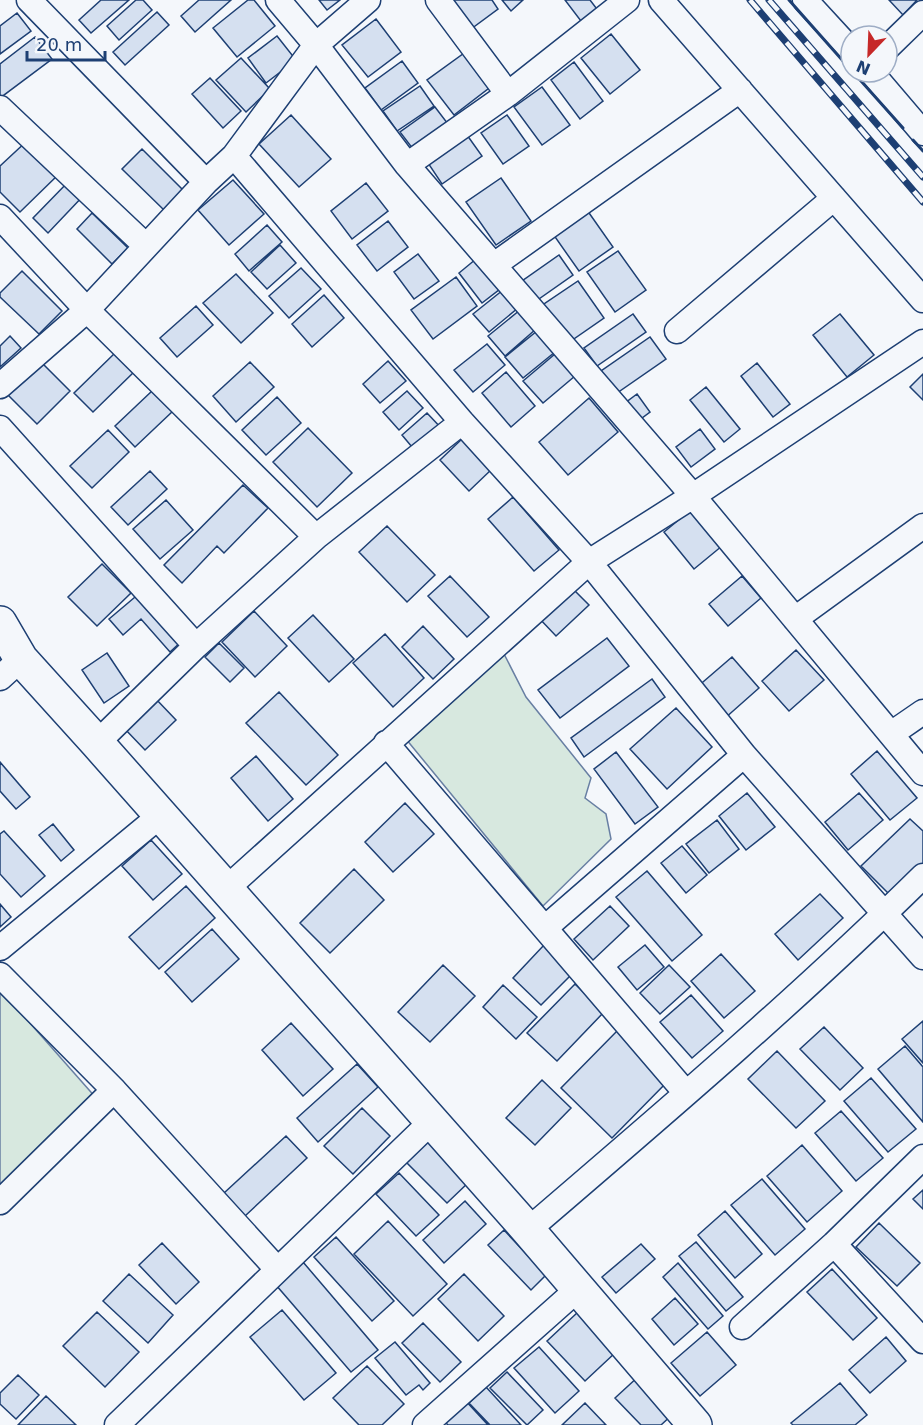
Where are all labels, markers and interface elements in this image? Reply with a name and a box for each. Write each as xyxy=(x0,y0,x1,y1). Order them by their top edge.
scale bar xyxy=(27,24,105,62)
north arrow xyxy=(839,24,899,84)
text: 20 m xyxy=(36,34,82,55)
text: N xyxy=(853,56,873,79)

